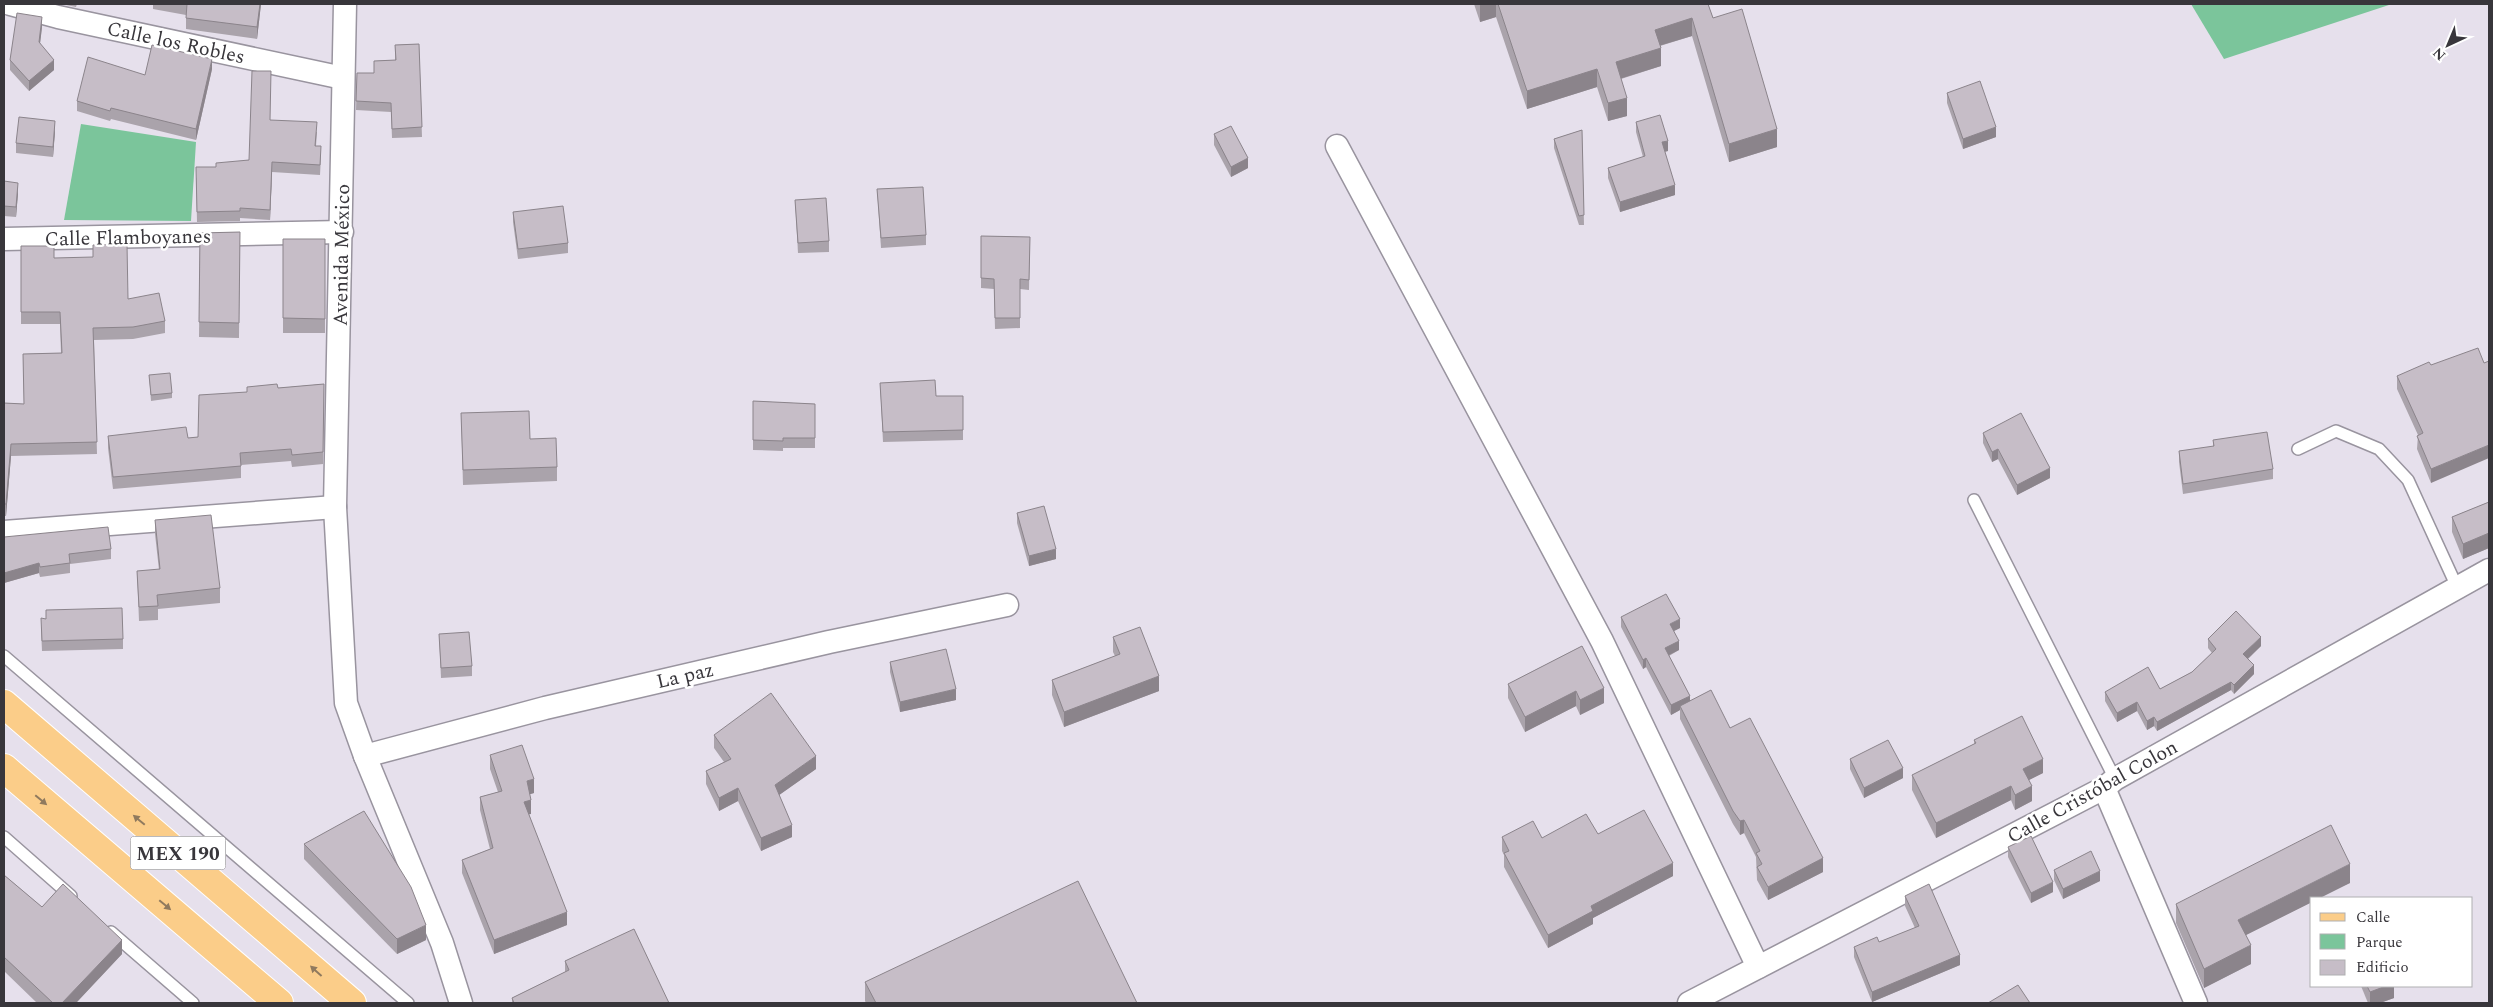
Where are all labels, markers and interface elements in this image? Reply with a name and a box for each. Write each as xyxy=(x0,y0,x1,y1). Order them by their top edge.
street label: Calle los Robles xyxy=(104,14,248,72)
north arrow xyxy=(2423,20,2473,70)
text: N xyxy=(2428,42,2451,66)
street label: Avenida México xyxy=(326,184,358,327)
street label: Calle Flamboyanes xyxy=(44,222,212,254)
street label: La paz xyxy=(654,655,717,697)
street label: Calle Cristóbal Colon xyxy=(2002,732,2183,851)
one-way arrow xyxy=(34,794,47,805)
one-way arrow xyxy=(133,814,146,825)
road number: MEX 190 xyxy=(130,836,226,870)
legend xyxy=(2310,897,2473,987)
one-way arrow xyxy=(158,899,171,910)
text: Calle xyxy=(2356,906,2390,929)
text: Parque xyxy=(2356,931,2403,954)
text: Edificio xyxy=(2356,956,2409,979)
one-way arrow xyxy=(310,965,322,977)

